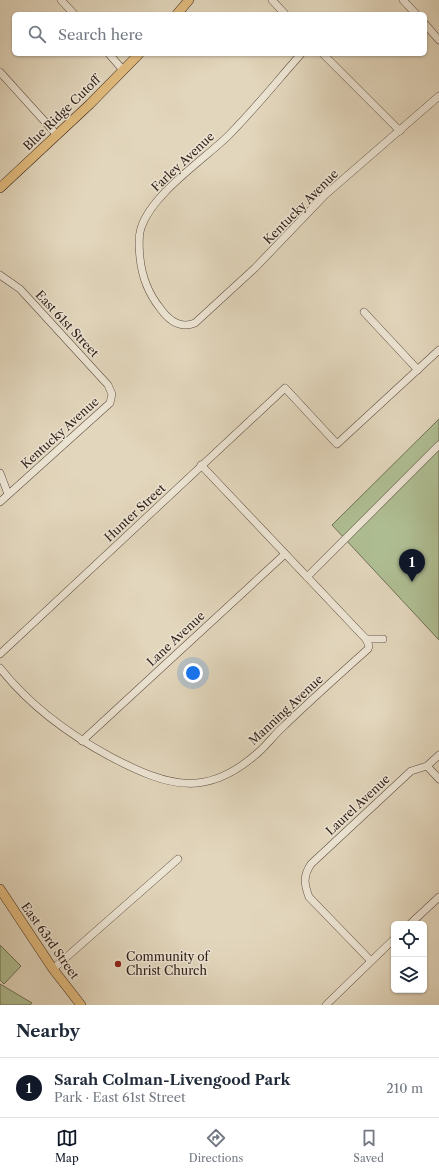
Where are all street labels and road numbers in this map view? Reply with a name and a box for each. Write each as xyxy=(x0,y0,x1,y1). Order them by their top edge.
street label: Blue Ridge Cutoff xyxy=(20,71,105,153)
street label: Farley Avenue xyxy=(148,129,217,195)
street label: Kentucky Avenue xyxy=(260,166,341,247)
street label: East 61st Street xyxy=(33,287,103,361)
street label: Kentucky Avenue xyxy=(18,394,102,472)
street label: Hunter Street xyxy=(101,480,169,545)
street label: Lane Avenue xyxy=(144,608,208,669)
street label: Manning Avenue xyxy=(245,671,326,748)
street label: Laurel Avenue xyxy=(323,771,393,838)
street label: East 63rd Street xyxy=(18,899,83,983)

